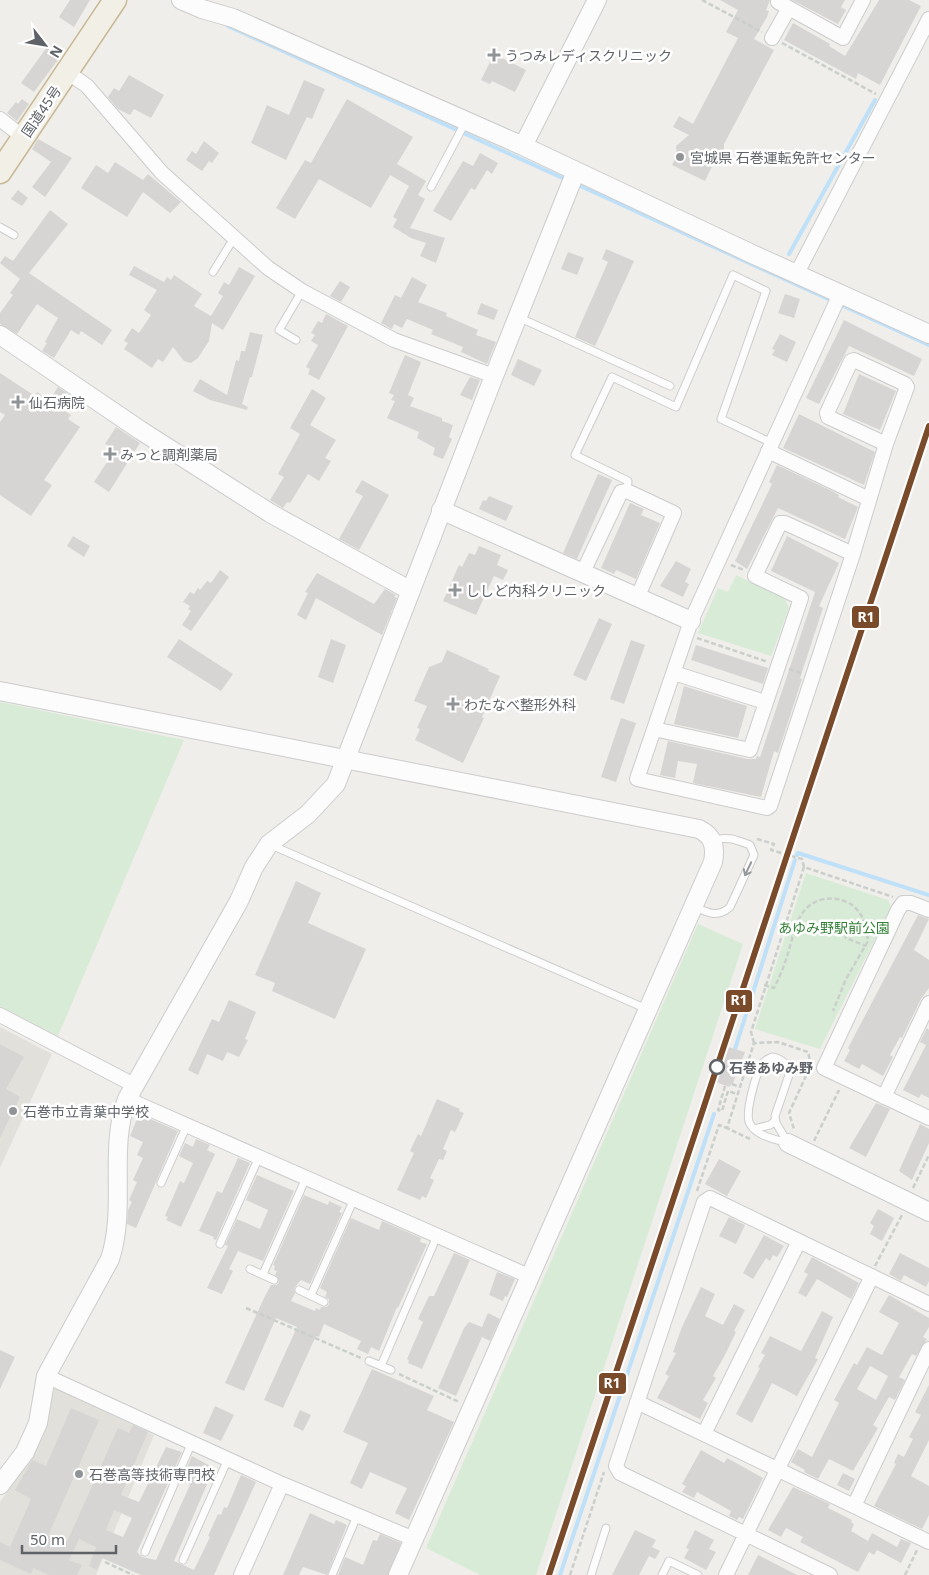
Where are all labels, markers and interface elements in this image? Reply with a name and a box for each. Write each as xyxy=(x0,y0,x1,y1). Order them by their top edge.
north arrow xyxy=(20,20,70,70)
text: N xyxy=(45,42,68,62)
place label: うつみレディスクリニック xyxy=(505,46,672,65)
marker: うつみレディスクリニック xyxy=(487,48,501,62)
street label: 国道45号 xyxy=(17,82,65,140)
place label: 宮城県 石巻運転免許センター xyxy=(690,148,876,167)
marker: 宮城県 石巻運転免許センター xyxy=(674,151,686,163)
place label: 仙石病院 xyxy=(29,393,85,412)
marker: 仙石病院 xyxy=(11,395,25,409)
place label: みっと調剤薬局 xyxy=(120,445,218,464)
marker: みっと調剤薬局 xyxy=(104,448,116,460)
place label: ししど内科クリニック xyxy=(466,581,606,600)
marker: ししど内科クリニック xyxy=(448,583,462,597)
line badge: R1 xyxy=(851,605,880,629)
text: R1 xyxy=(857,607,875,626)
place label: わたなべ整形外科 xyxy=(464,695,576,714)
marker: わたなべ整形外科 xyxy=(446,697,460,711)
one-way arrow xyxy=(742,861,752,876)
park label: あゆみ野駅前公園 xyxy=(778,918,890,937)
line badge: R1 xyxy=(725,989,753,1013)
text: R1 xyxy=(730,990,748,1009)
place label: 石巻あゆみ野 xyxy=(729,1058,813,1077)
marker: 石巻あゆみ野 xyxy=(709,1059,725,1075)
place label: 石巻市立青葉中学校 xyxy=(23,1102,149,1121)
marker: 石巻市立青葉中学校 xyxy=(7,1105,19,1117)
line badge: R1 xyxy=(598,1372,627,1395)
text: R1 xyxy=(603,1373,621,1392)
place label: 石巻高等技術専門校 xyxy=(89,1465,215,1484)
marker: 石巻高等技術専門校 xyxy=(73,1468,85,1480)
scale bar xyxy=(22,1522,116,1554)
text: 50 m xyxy=(30,1529,65,1549)

